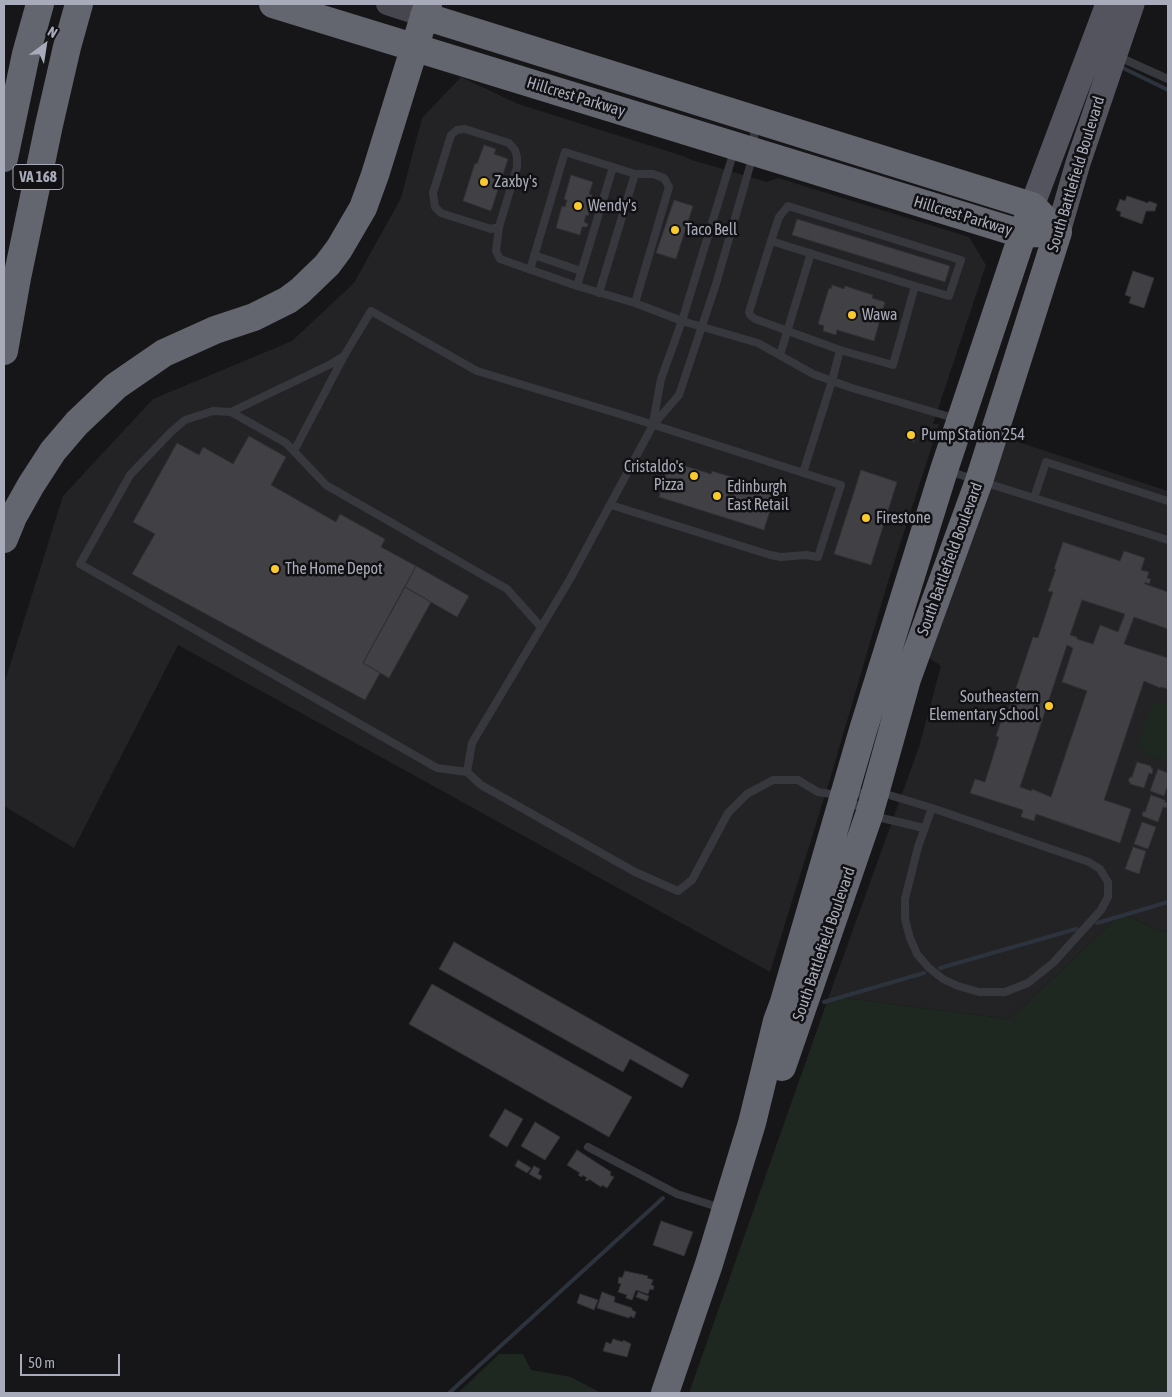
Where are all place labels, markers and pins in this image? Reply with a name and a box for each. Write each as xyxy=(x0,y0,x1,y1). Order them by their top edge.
place label: Zaxby's xyxy=(494,172,537,192)
marker: Zaxby's xyxy=(478,176,490,188)
place label: Wendy's xyxy=(588,196,637,216)
marker: Wendy's xyxy=(572,200,584,212)
place label: Taco Bell xyxy=(685,220,737,240)
marker: Taco Bell xyxy=(669,224,681,236)
place label: Wawa xyxy=(862,305,897,325)
marker: Wawa xyxy=(846,309,858,321)
place label: Pump Station 254 xyxy=(921,425,1025,445)
marker: Pump Station 254 xyxy=(905,429,917,441)
place label: Cristaldo's Pizza xyxy=(624,457,684,495)
marker: Cristaldo's Pizza xyxy=(688,470,700,482)
place label: Edinburgh East Retail xyxy=(727,477,789,515)
marker: Edinburgh East Retail xyxy=(711,490,723,502)
place label: Firestone xyxy=(876,508,931,528)
marker: Firestone xyxy=(860,512,872,524)
place label: The Home Depot xyxy=(285,559,383,579)
marker: The Home Depot xyxy=(269,563,281,575)
place label: Southeastern Elementary School xyxy=(929,687,1039,725)
marker: Southeastern Elementary School xyxy=(1043,700,1055,712)

